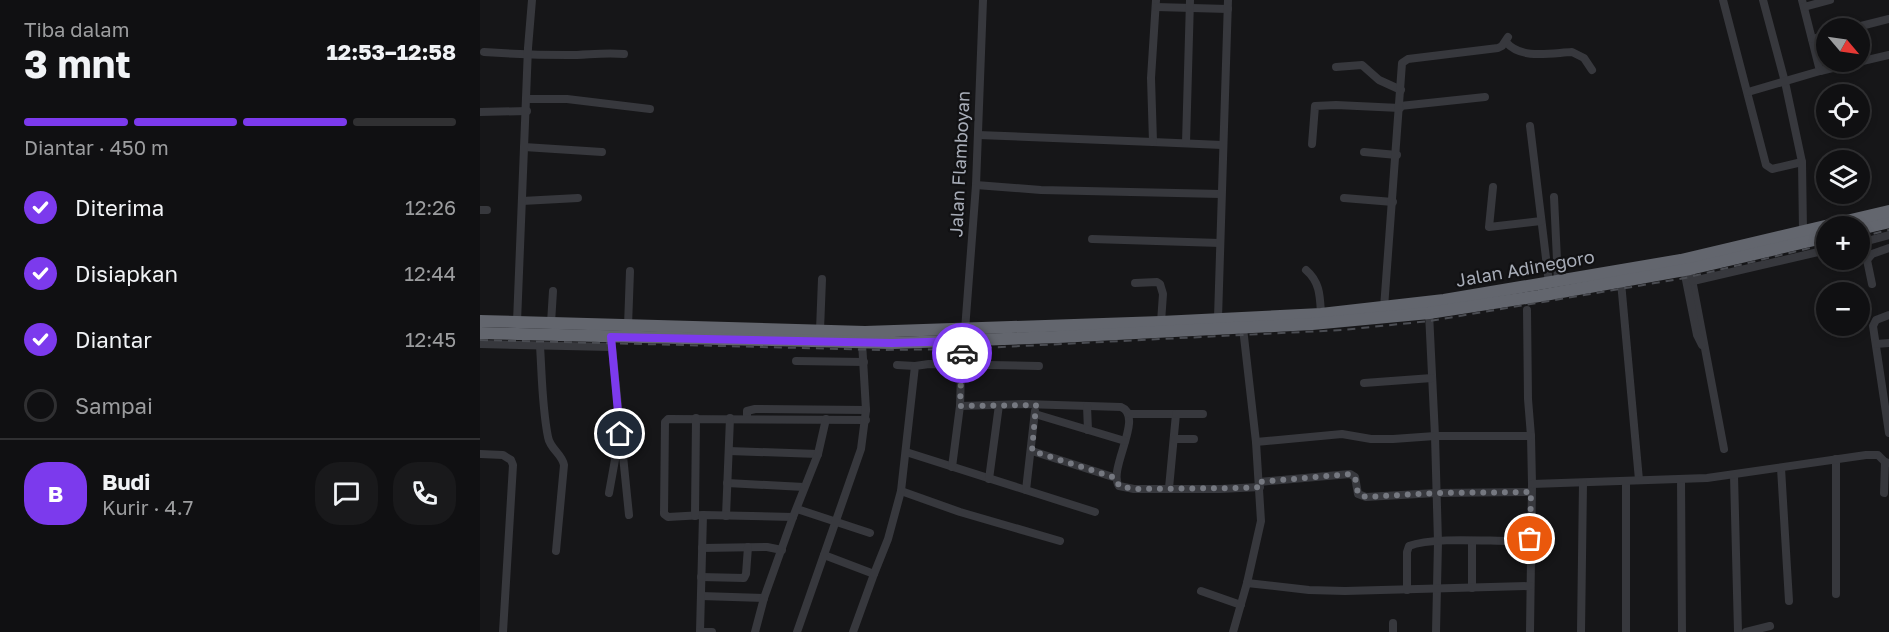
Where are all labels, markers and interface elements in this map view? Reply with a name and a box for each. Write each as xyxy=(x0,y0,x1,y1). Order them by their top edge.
text: Tiba dalam xyxy=(24,17,129,41)
north arrow xyxy=(1816,18,1870,72)
map controls xyxy=(1816,18,1870,336)
text: 12:53–12:58 xyxy=(326,38,456,65)
text: 3 mnt xyxy=(24,40,131,87)
button: locate xyxy=(1816,84,1870,138)
street label: Jalan Flamboyan xyxy=(944,90,974,238)
text: Diantar · 450 m xyxy=(24,135,169,159)
button: layers xyxy=(1816,150,1870,204)
icon: check xyxy=(24,191,57,224)
text: Diterima xyxy=(75,194,164,221)
text: 12:26 xyxy=(405,195,456,219)
button: + xyxy=(1816,216,1870,270)
street label: Jalan Adinegoro xyxy=(1454,245,1596,291)
icon: check xyxy=(24,257,57,290)
text: Disiapkan xyxy=(75,260,178,287)
text: 12:44 xyxy=(404,261,456,285)
button: − xyxy=(1816,282,1870,336)
icon: check xyxy=(24,323,57,356)
courier xyxy=(932,323,992,383)
text: Diantar xyxy=(75,326,152,353)
text: 12:45 xyxy=(405,327,456,351)
icon: car xyxy=(946,337,979,370)
text: Sampai xyxy=(75,392,153,419)
pin xyxy=(594,408,645,459)
icon: home xyxy=(603,417,636,450)
button: chat xyxy=(315,462,378,525)
button: phone xyxy=(393,462,456,525)
text: Budi xyxy=(102,468,150,495)
text: B xyxy=(48,480,63,507)
text: Kurir · 4.7 xyxy=(102,495,193,519)
pin xyxy=(1504,513,1555,564)
icon: bag xyxy=(1513,522,1546,555)

